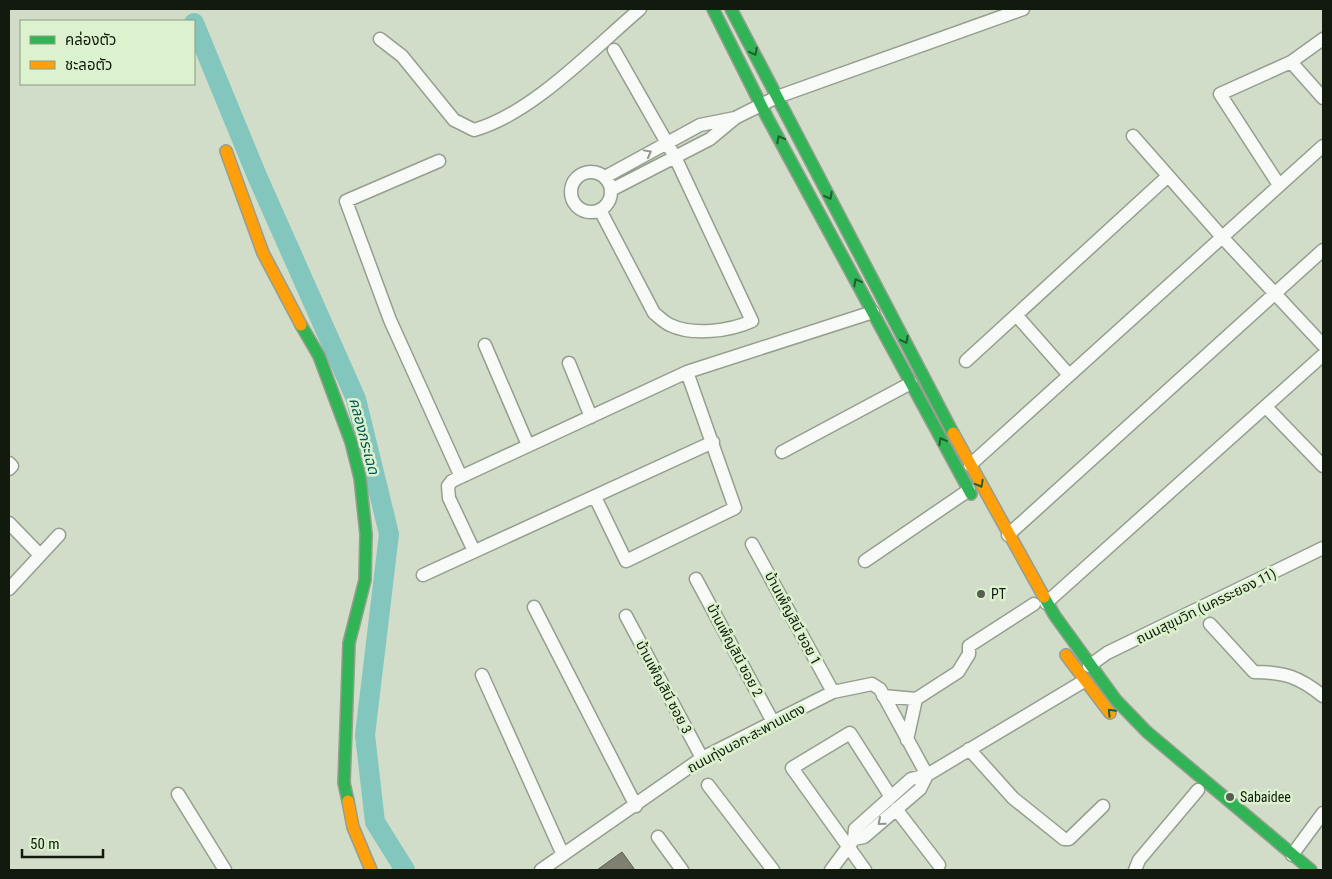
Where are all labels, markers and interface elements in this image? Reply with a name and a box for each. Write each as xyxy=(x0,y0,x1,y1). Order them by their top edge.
legend xyxy=(20,20,195,85)
text: คล่องตัว xyxy=(65,31,116,49)
one-way arrow xyxy=(748,47,758,56)
text: ชะลอตัว xyxy=(65,56,112,74)
one-way arrow xyxy=(776,136,786,145)
one-way arrow xyxy=(642,150,651,160)
one-way arrow xyxy=(823,191,833,200)
one-way arrow xyxy=(853,279,863,288)
one-way arrow xyxy=(898,335,908,344)
water label: คลองกระเฉด xyxy=(345,396,383,477)
one-way arrow xyxy=(938,437,948,446)
one-way arrow xyxy=(974,479,984,488)
street label: ถนนสุขุมวิท (นครระยอง 11) xyxy=(1133,565,1279,648)
street label: บ้านเพ็ญสินี ซอย 1 xyxy=(762,569,824,667)
place label: PT xyxy=(991,586,1006,602)
marker: PT xyxy=(975,588,987,600)
street label: บ้านเพ็ญสินี ซอย 2 xyxy=(704,601,766,699)
street label: บ้านเพ็ญสินี ซอย 3 xyxy=(633,638,695,736)
street label: ถนนทุ่งนอก-สะพานแตง xyxy=(684,700,808,777)
one-way arrow xyxy=(1108,709,1117,718)
place label: Sabaidee xyxy=(1240,789,1291,805)
marker: Sabaidee xyxy=(1224,791,1236,803)
one-way arrow xyxy=(878,816,887,825)
scale bar xyxy=(22,826,104,858)
text: 50 m xyxy=(30,835,60,853)

